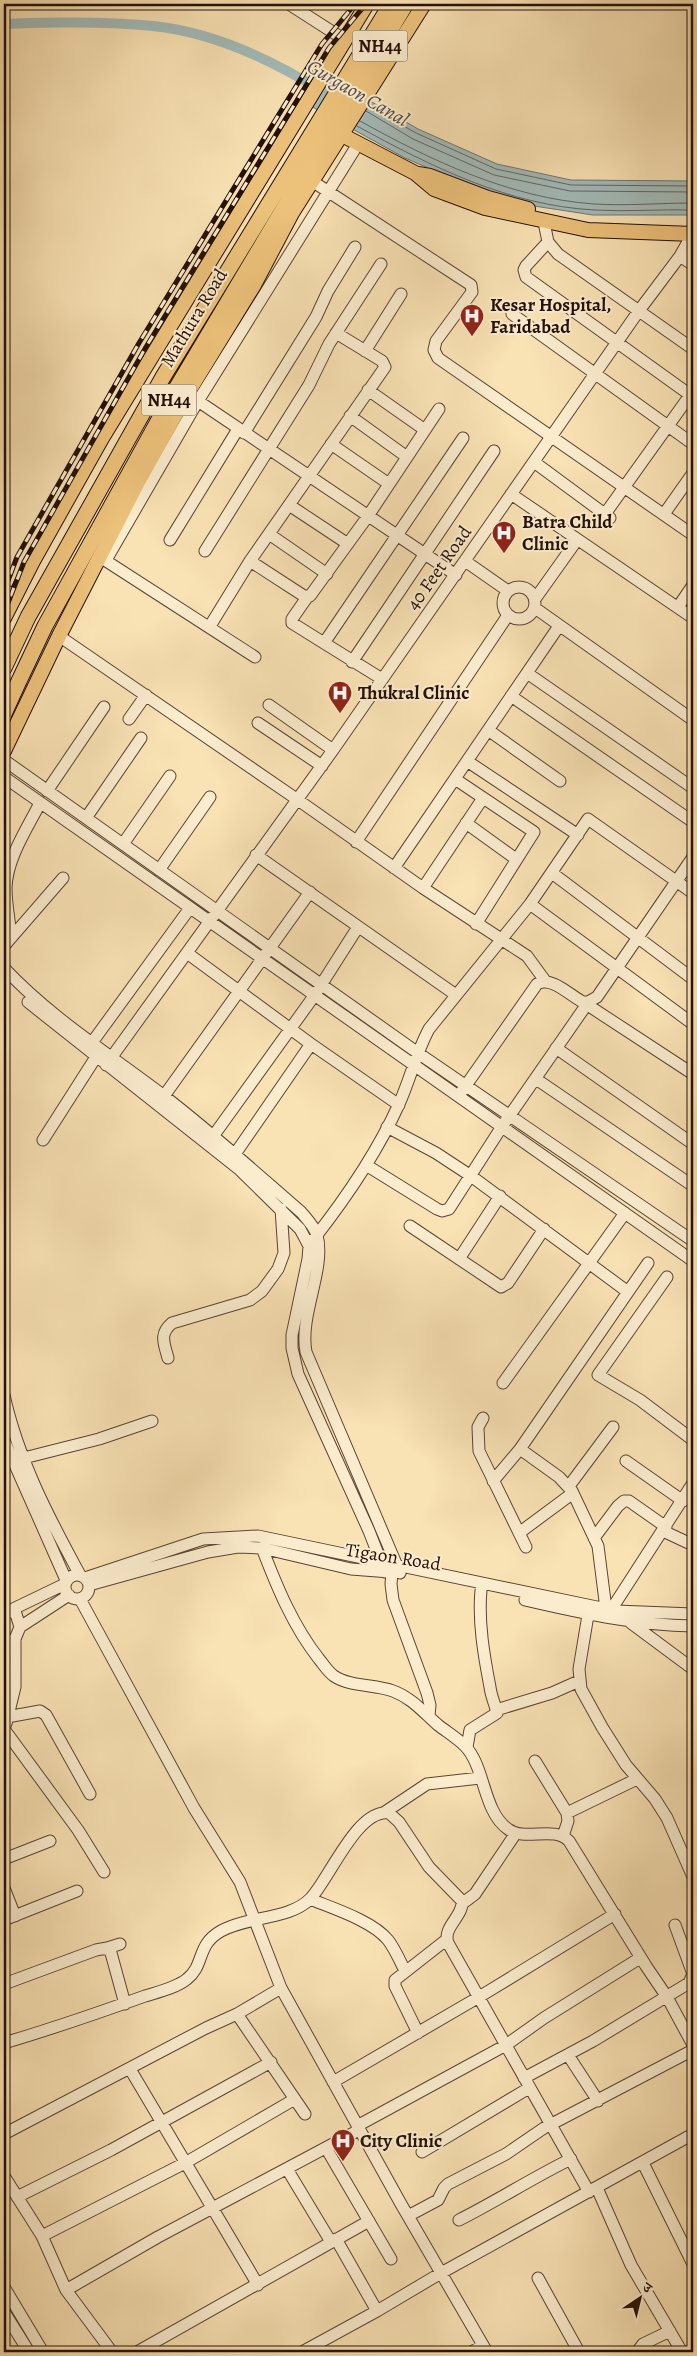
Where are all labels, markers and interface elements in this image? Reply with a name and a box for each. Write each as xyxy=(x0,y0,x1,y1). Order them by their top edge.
road number: NH44 xyxy=(352,30,408,61)
water label: Gurgaon Canal xyxy=(302,53,414,133)
street label: Mathura Road xyxy=(154,263,234,372)
place label: Kesar Hospital, Faridabad xyxy=(490,292,611,340)
hospital icon: Kesar Hospital, Faridabad xyxy=(459,303,485,337)
road number: NH44 xyxy=(142,384,196,416)
place label: Batra Child Clinic xyxy=(522,509,613,557)
street label: 40 Feet Road xyxy=(400,520,478,616)
hospital icon: Batra Child Clinic xyxy=(491,520,517,554)
hospital icon: Thukral Clinic xyxy=(327,680,353,714)
place label: Thukral Clinic xyxy=(358,680,470,706)
street label: Tigaon Road xyxy=(343,1537,443,1578)
hospital icon: City Clinic xyxy=(330,2128,356,2162)
place label: City Clinic xyxy=(360,2128,442,2154)
north arrow xyxy=(614,2274,664,2324)
text: उ xyxy=(638,2277,656,2298)

